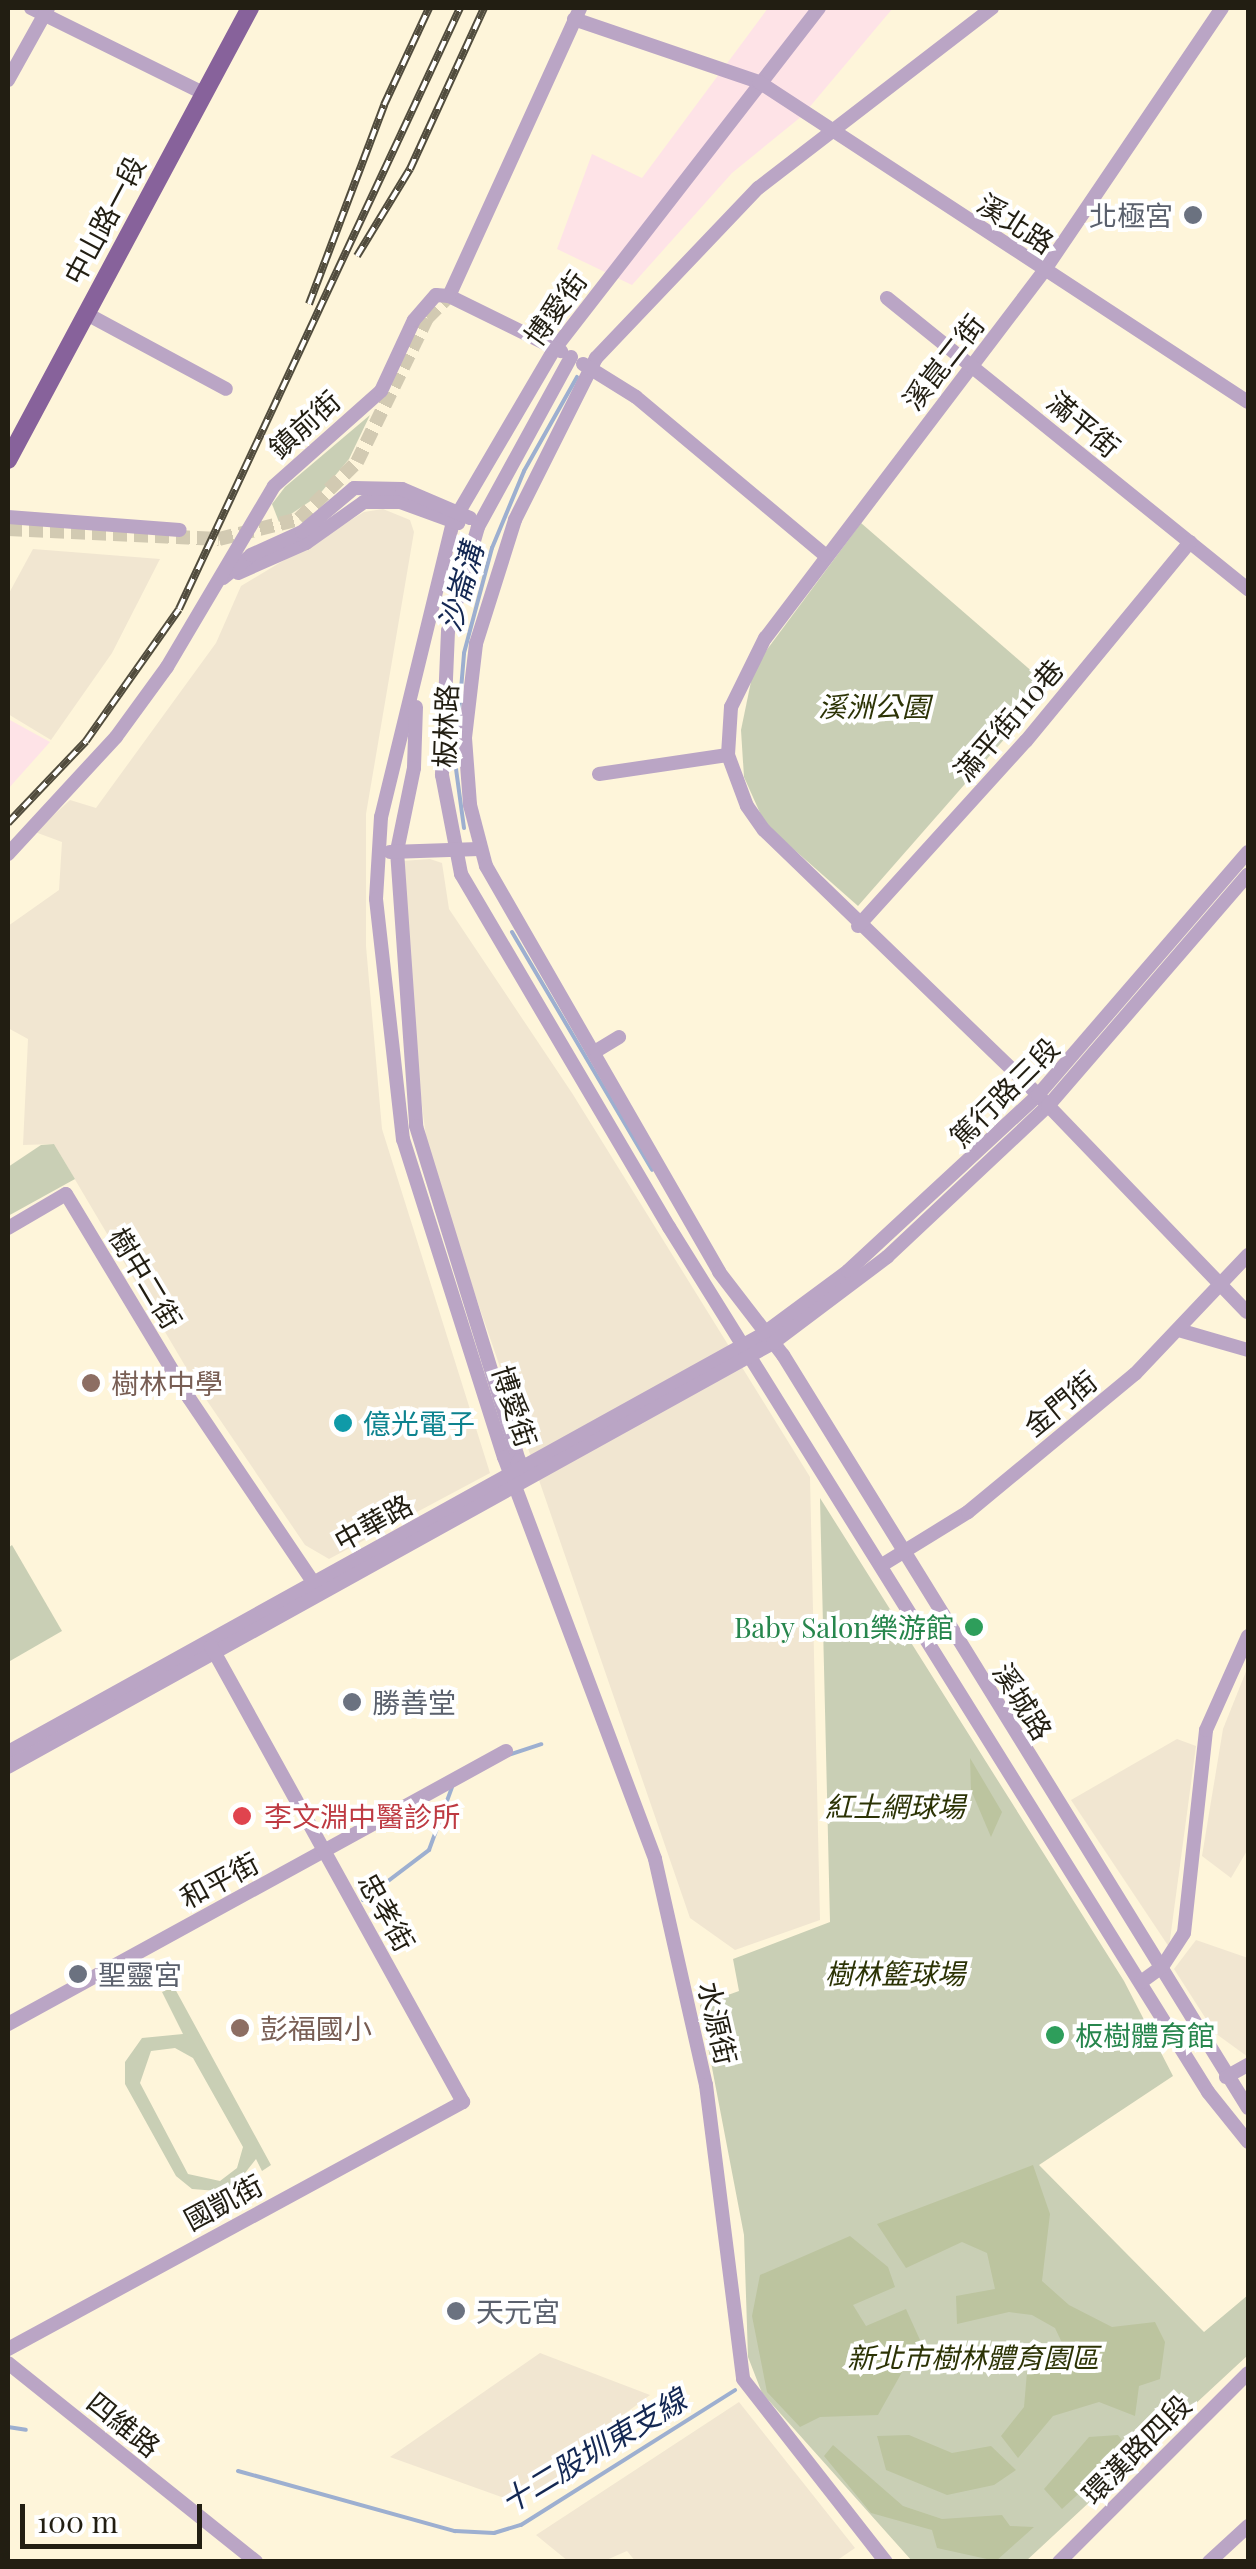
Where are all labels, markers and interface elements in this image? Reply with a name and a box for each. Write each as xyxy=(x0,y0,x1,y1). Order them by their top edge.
street label: 中山路一段 xyxy=(56,150,152,290)
street label: 溪北路 xyxy=(972,186,1060,260)
place label: 北極宮 xyxy=(1089,198,1173,232)
marker: 北極宮 xyxy=(1182,204,1204,226)
street label: 博愛街 xyxy=(517,264,593,352)
street label: 溪崑二街 xyxy=(895,308,991,416)
street label: 鎮前街 xyxy=(262,383,346,465)
street label: 滿平街 xyxy=(1041,384,1127,464)
water label: 沙崙溝 xyxy=(430,539,490,635)
street label: 滿平街110巷 xyxy=(946,653,1070,787)
street label: 板林路 xyxy=(427,683,463,769)
park label: 溪洲公園 xyxy=(818,689,930,723)
street label: 篤行路三段 xyxy=(943,1031,1065,1153)
street label: 樹中二街 xyxy=(103,1221,189,1335)
street label: 博愛街 xyxy=(486,1361,544,1451)
street label: 金門街 xyxy=(1017,1364,1103,1442)
place label: 樹林中學 xyxy=(111,1366,223,1400)
marker: 樹林中學 xyxy=(80,1372,102,1394)
place label: 億光電子 xyxy=(363,1406,475,1440)
marker: 億光電子 xyxy=(332,1412,354,1434)
street label: 中華路 xyxy=(328,1487,418,1557)
place label: Baby Salon樂游館 xyxy=(733,1610,954,1644)
marker: Baby Salon樂游館 xyxy=(963,1616,985,1638)
street label: 溪城路 xyxy=(986,1656,1060,1746)
place label: 勝善堂 xyxy=(372,1685,456,1719)
marker: 勝善堂 xyxy=(341,1691,363,1713)
park label: 紅土網球場 xyxy=(825,1789,965,1823)
place label: 李文淵中醫診所 xyxy=(264,1799,460,1833)
marker: 李文淵中醫診所 xyxy=(229,1803,255,1829)
street label: 和平街 xyxy=(174,1845,264,1915)
street label: 忠孝街 xyxy=(352,1867,422,1957)
park label: 樹林籃球場 xyxy=(825,1956,965,1990)
place label: 聖靈宮 xyxy=(98,1957,182,1991)
marker: 聖靈宮 xyxy=(67,1963,89,1985)
street label: 水源街 xyxy=(692,1978,744,2068)
place label: 彭福國小 xyxy=(260,2011,372,2045)
marker: 彭福國小 xyxy=(229,2017,251,2039)
place label: 板樹體育館 xyxy=(1075,2018,1215,2052)
marker: 板樹體育館 xyxy=(1044,2024,1066,2046)
street label: 國凱街 xyxy=(178,2167,268,2237)
place label: 天元宮 xyxy=(476,2294,560,2328)
marker: 天元宮 xyxy=(445,2300,467,2322)
park label: 新北市樹林體育園區 xyxy=(847,2340,1099,2374)
water label: 十二股圳東支線 xyxy=(494,2380,692,2520)
street label: 四維路 xyxy=(81,2385,167,2463)
street label: 環漢路四段 xyxy=(1075,2388,1197,2510)
scale bar xyxy=(25,2484,208,2546)
text: 100 m xyxy=(37,2501,118,2541)

